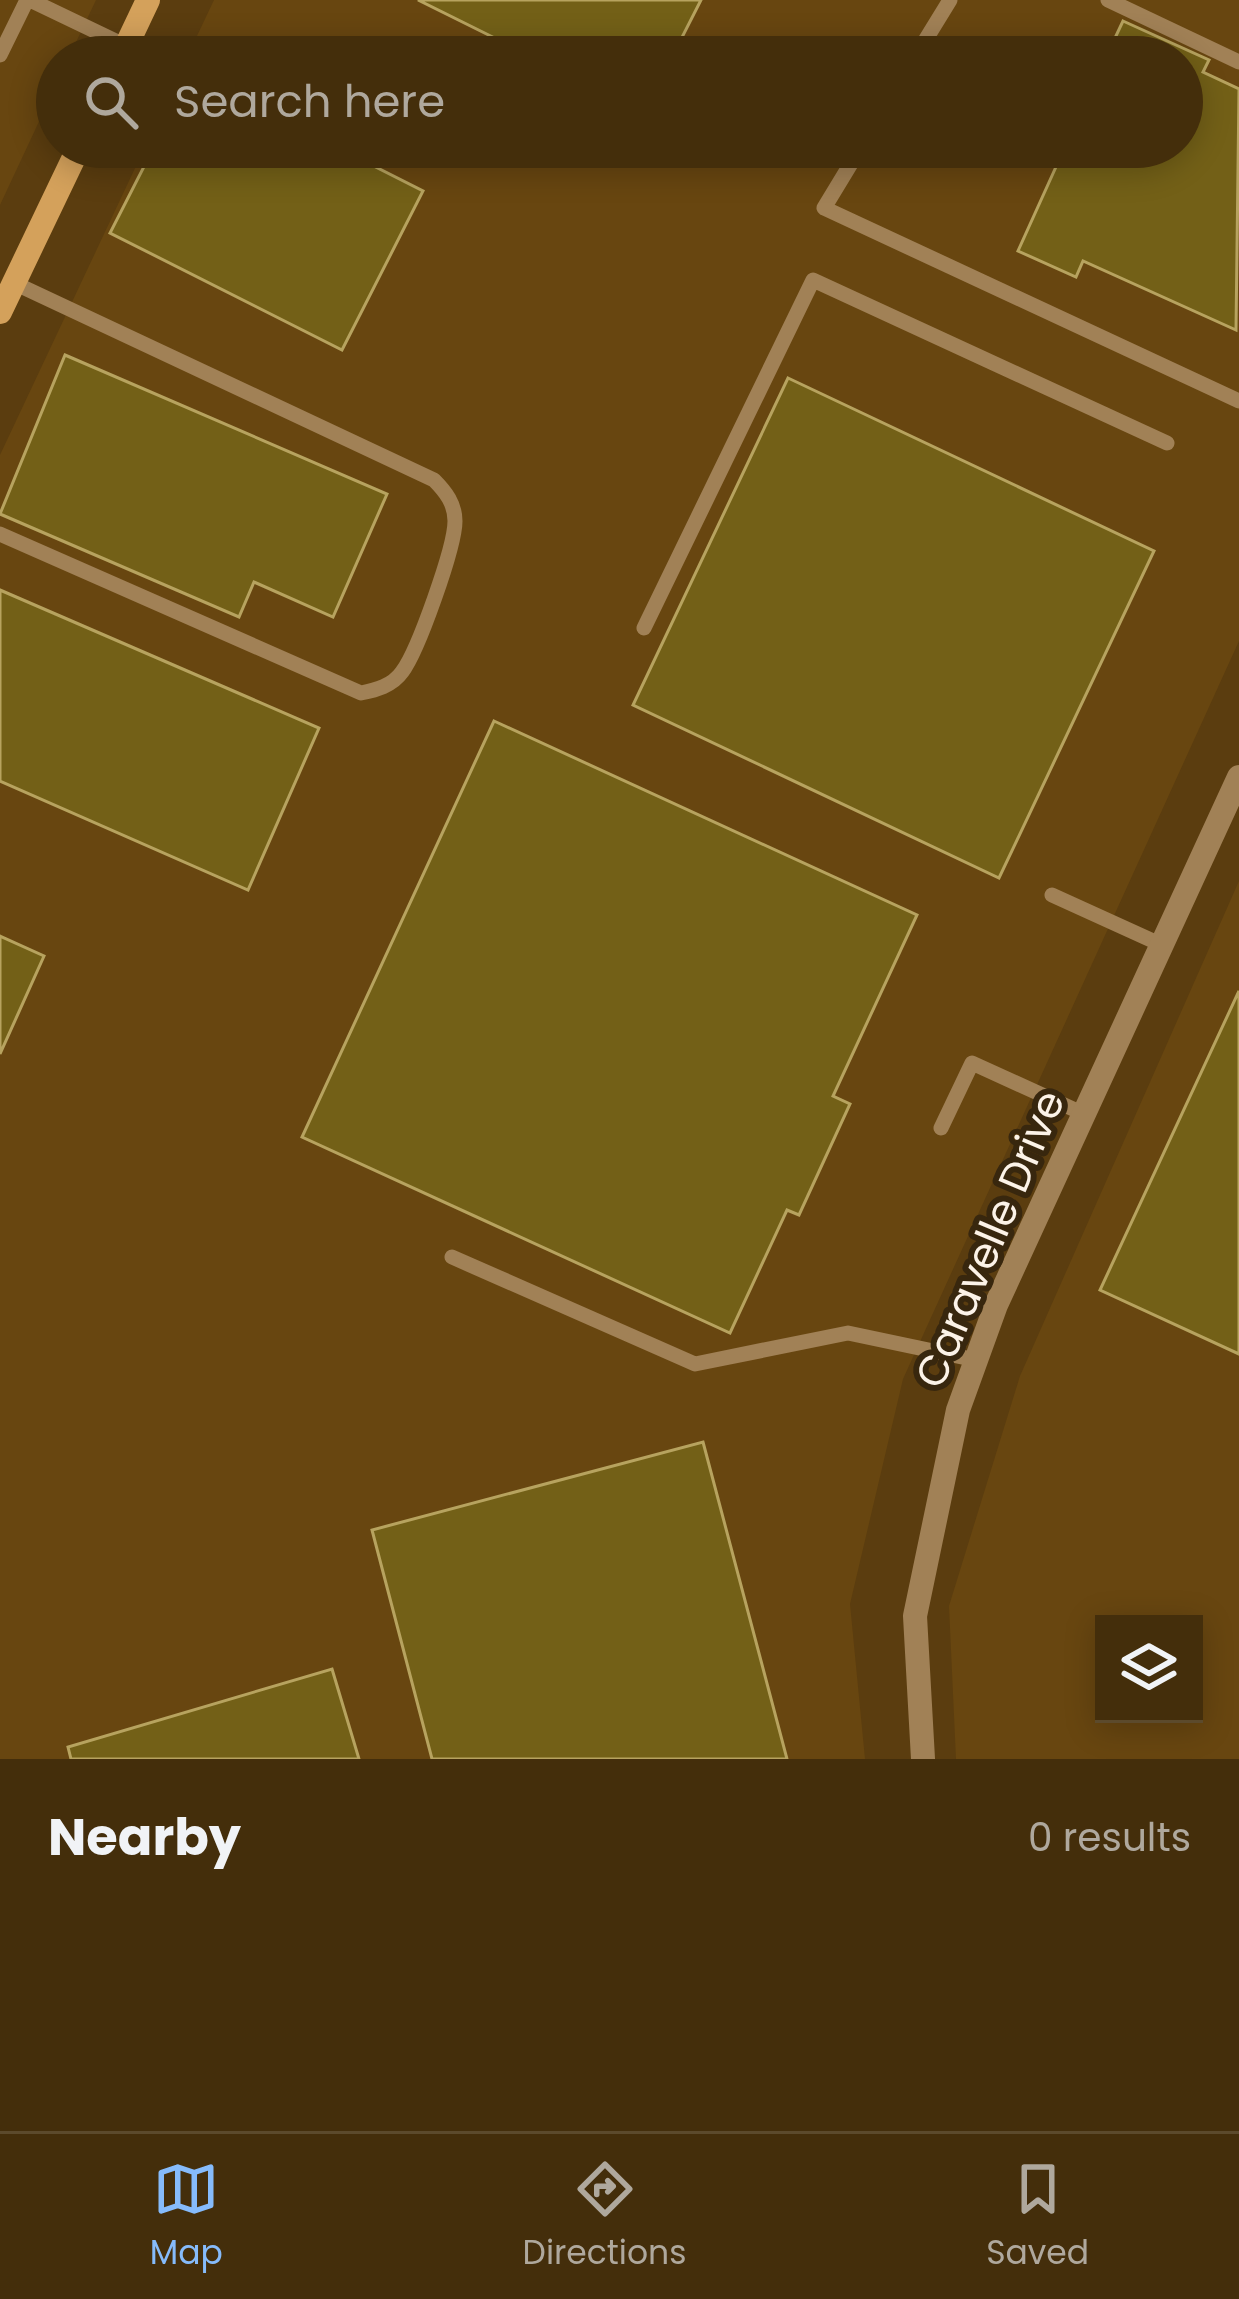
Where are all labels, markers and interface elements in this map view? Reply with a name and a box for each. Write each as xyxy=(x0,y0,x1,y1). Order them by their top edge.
search box xyxy=(36,36,1203,168)
icon: search xyxy=(78,69,144,135)
text: Search here xyxy=(174,70,445,133)
street label: Caravelle Drive xyxy=(901,1081,1079,1397)
map controls xyxy=(1095,1615,1203,1723)
button: layers xyxy=(1095,1615,1203,1723)
text: Nearby xyxy=(48,1801,241,1873)
text: 0 results xyxy=(1028,1810,1191,1865)
tab: Map xyxy=(150,2156,223,2278)
tab: Directions xyxy=(523,2156,686,2278)
tab: Saved xyxy=(986,2156,1089,2278)

